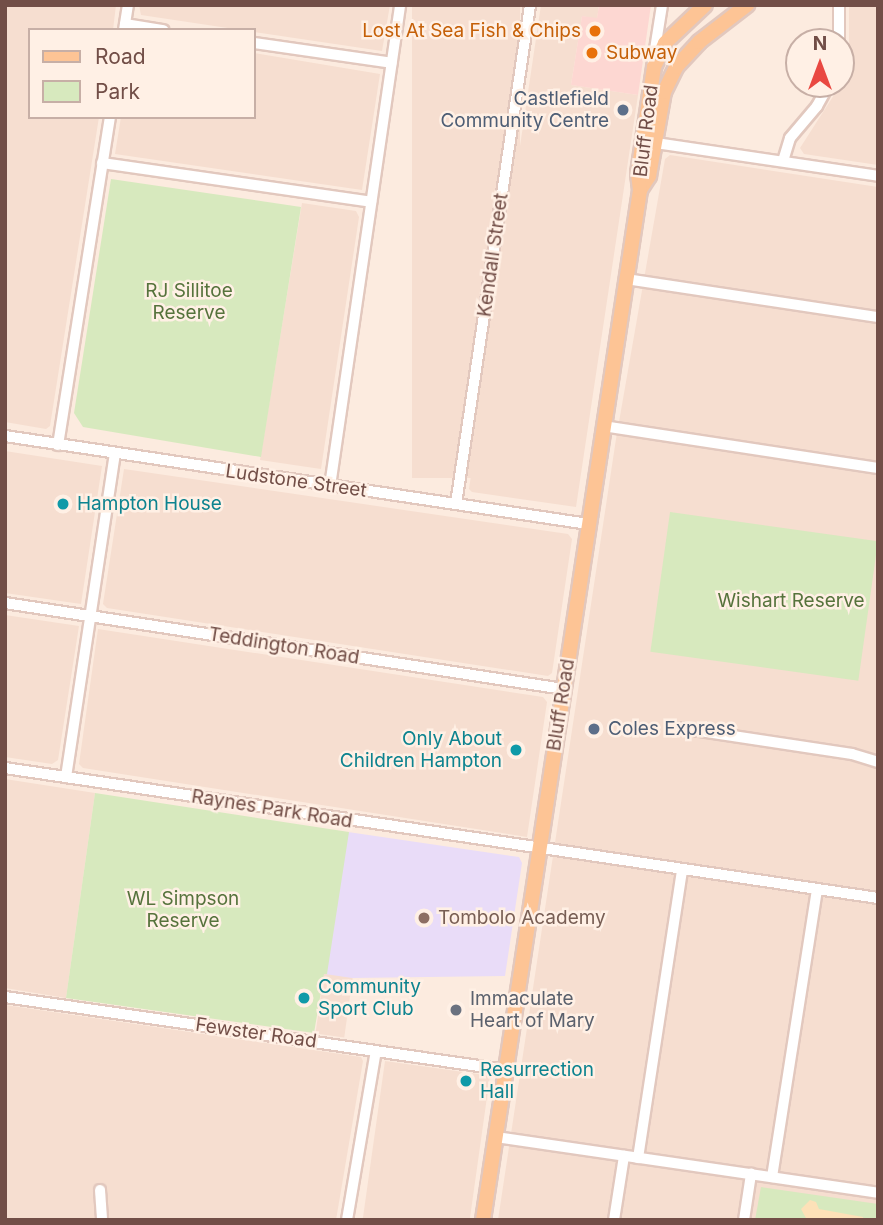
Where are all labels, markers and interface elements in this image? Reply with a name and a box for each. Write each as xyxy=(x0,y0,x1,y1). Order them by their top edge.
place label: Lost At Sea Fish & Chips xyxy=(362,20,581,42)
marker: Lost At Sea Fish & Chips xyxy=(587,23,603,39)
legend xyxy=(28,28,256,119)
north arrow xyxy=(785,28,855,98)
text: N xyxy=(813,32,827,55)
place label: Subway xyxy=(606,42,677,64)
text: Road xyxy=(95,44,146,69)
marker: Subway xyxy=(584,45,600,61)
text: Park xyxy=(95,79,140,104)
street label: Bluff Road xyxy=(629,84,663,178)
place label: Castlefield Community Centre xyxy=(440,88,609,132)
marker: Castlefield Community Centre xyxy=(615,102,631,118)
street label: Kendall Street xyxy=(473,192,513,318)
park label: RJ Sillitoe Reserve xyxy=(145,280,233,324)
street label: Ludstone Street xyxy=(224,460,368,502)
place label: Hampton House xyxy=(77,493,222,515)
marker: Hampton House xyxy=(55,496,71,512)
park label: Wishart Reserve xyxy=(717,590,865,612)
street label: Teddington Road xyxy=(207,623,361,669)
street label: Bluff Road xyxy=(542,657,580,753)
place label: Coles Express xyxy=(608,718,736,740)
marker: Coles Express xyxy=(586,721,602,737)
place label: Only About Children Hampton xyxy=(340,728,502,772)
marker: Only About Children Hampton xyxy=(508,742,524,758)
street label: Raynes Park Road xyxy=(190,785,354,833)
park label: WL Simpson Reserve xyxy=(127,888,239,932)
place label: Tombolo Academy xyxy=(438,907,606,929)
marker: Tombolo Academy xyxy=(416,910,432,926)
place label: Community Sport Club xyxy=(318,976,421,1020)
place label: Immaculate Heart of Mary xyxy=(470,988,595,1032)
marker: Community Sport Club xyxy=(296,990,312,1006)
marker: Immaculate Heart of Mary xyxy=(448,1002,464,1018)
street label: Fewster Road xyxy=(194,1013,318,1053)
place label: Resurrection Hall xyxy=(480,1059,594,1103)
marker: Resurrection Hall xyxy=(458,1073,474,1089)

